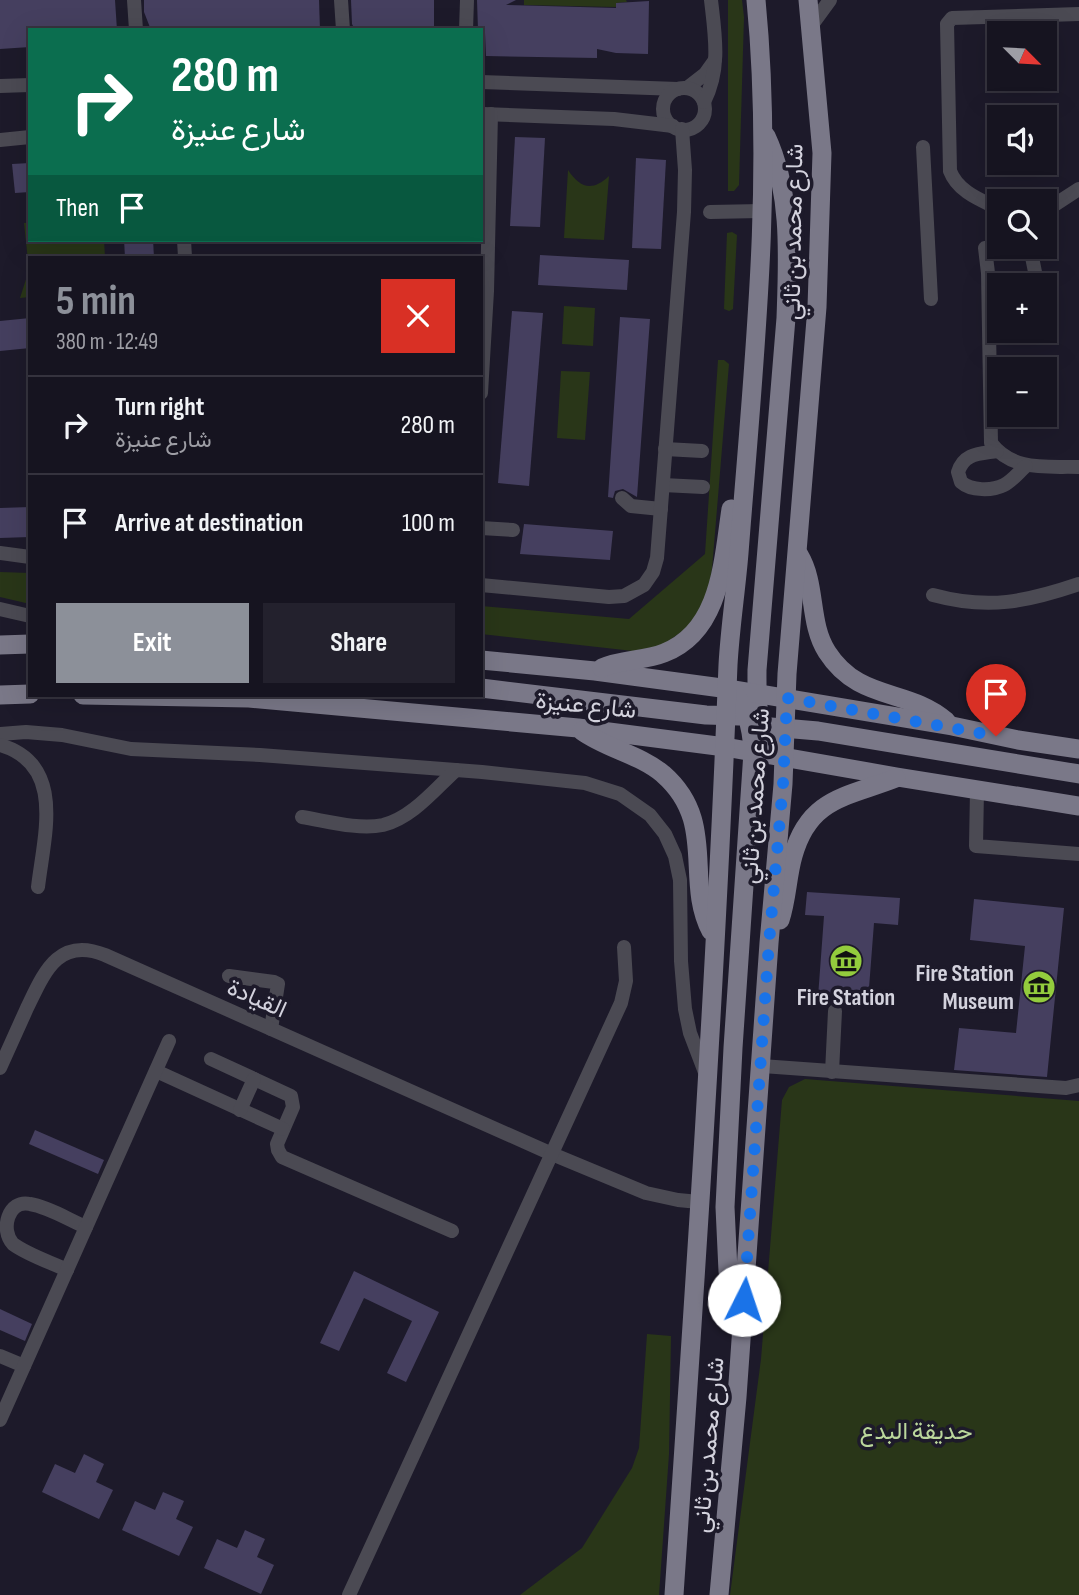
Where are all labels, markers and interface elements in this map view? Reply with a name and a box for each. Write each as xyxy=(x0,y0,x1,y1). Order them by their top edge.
north arrow xyxy=(987,21,1057,91)
map controls xyxy=(987,21,1057,427)
text: 280 m xyxy=(171,47,279,106)
icon: right xyxy=(56,56,147,147)
button: sound xyxy=(987,105,1057,175)
text: شارع عنيزة xyxy=(171,111,305,150)
street label: شارع محمد بن ثاني xyxy=(777,144,814,321)
icon: arrive xyxy=(113,189,151,227)
button: search xyxy=(987,189,1057,259)
text: Then xyxy=(56,193,99,224)
button: + xyxy=(987,273,1057,343)
text: 5 min xyxy=(56,276,136,327)
button: close xyxy=(381,279,455,353)
text: 380 m · 12:49 xyxy=(56,328,158,356)
button: − xyxy=(987,357,1057,427)
text: Turn right xyxy=(115,392,204,423)
icon: right xyxy=(56,406,94,444)
text: 280 m xyxy=(400,410,455,441)
text: شارع عنيزة xyxy=(115,426,212,454)
icon: arrive xyxy=(56,504,94,542)
text: Arrive at destination xyxy=(115,508,303,539)
text: 100 m xyxy=(402,508,455,539)
button: Exit xyxy=(56,603,249,683)
button: Share xyxy=(263,603,455,683)
pin xyxy=(966,664,1026,736)
icon: arrive xyxy=(977,675,1015,713)
street label: شارع عنيزة xyxy=(534,686,638,726)
street label: شارع محمد بن ثاني xyxy=(735,707,780,885)
museum icon: Fire Station xyxy=(827,942,865,980)
place label: Fire Station Museum xyxy=(915,959,1014,1016)
museum icon: Fire Station Museum xyxy=(1020,968,1058,1006)
street label: القيادة xyxy=(223,973,291,1024)
place label: Fire Station xyxy=(797,983,895,1012)
position arrow xyxy=(707,1263,781,1337)
street label: شارع محمد بن ثاني xyxy=(686,1356,735,1535)
park label: حديقة البدع xyxy=(860,1417,972,1447)

